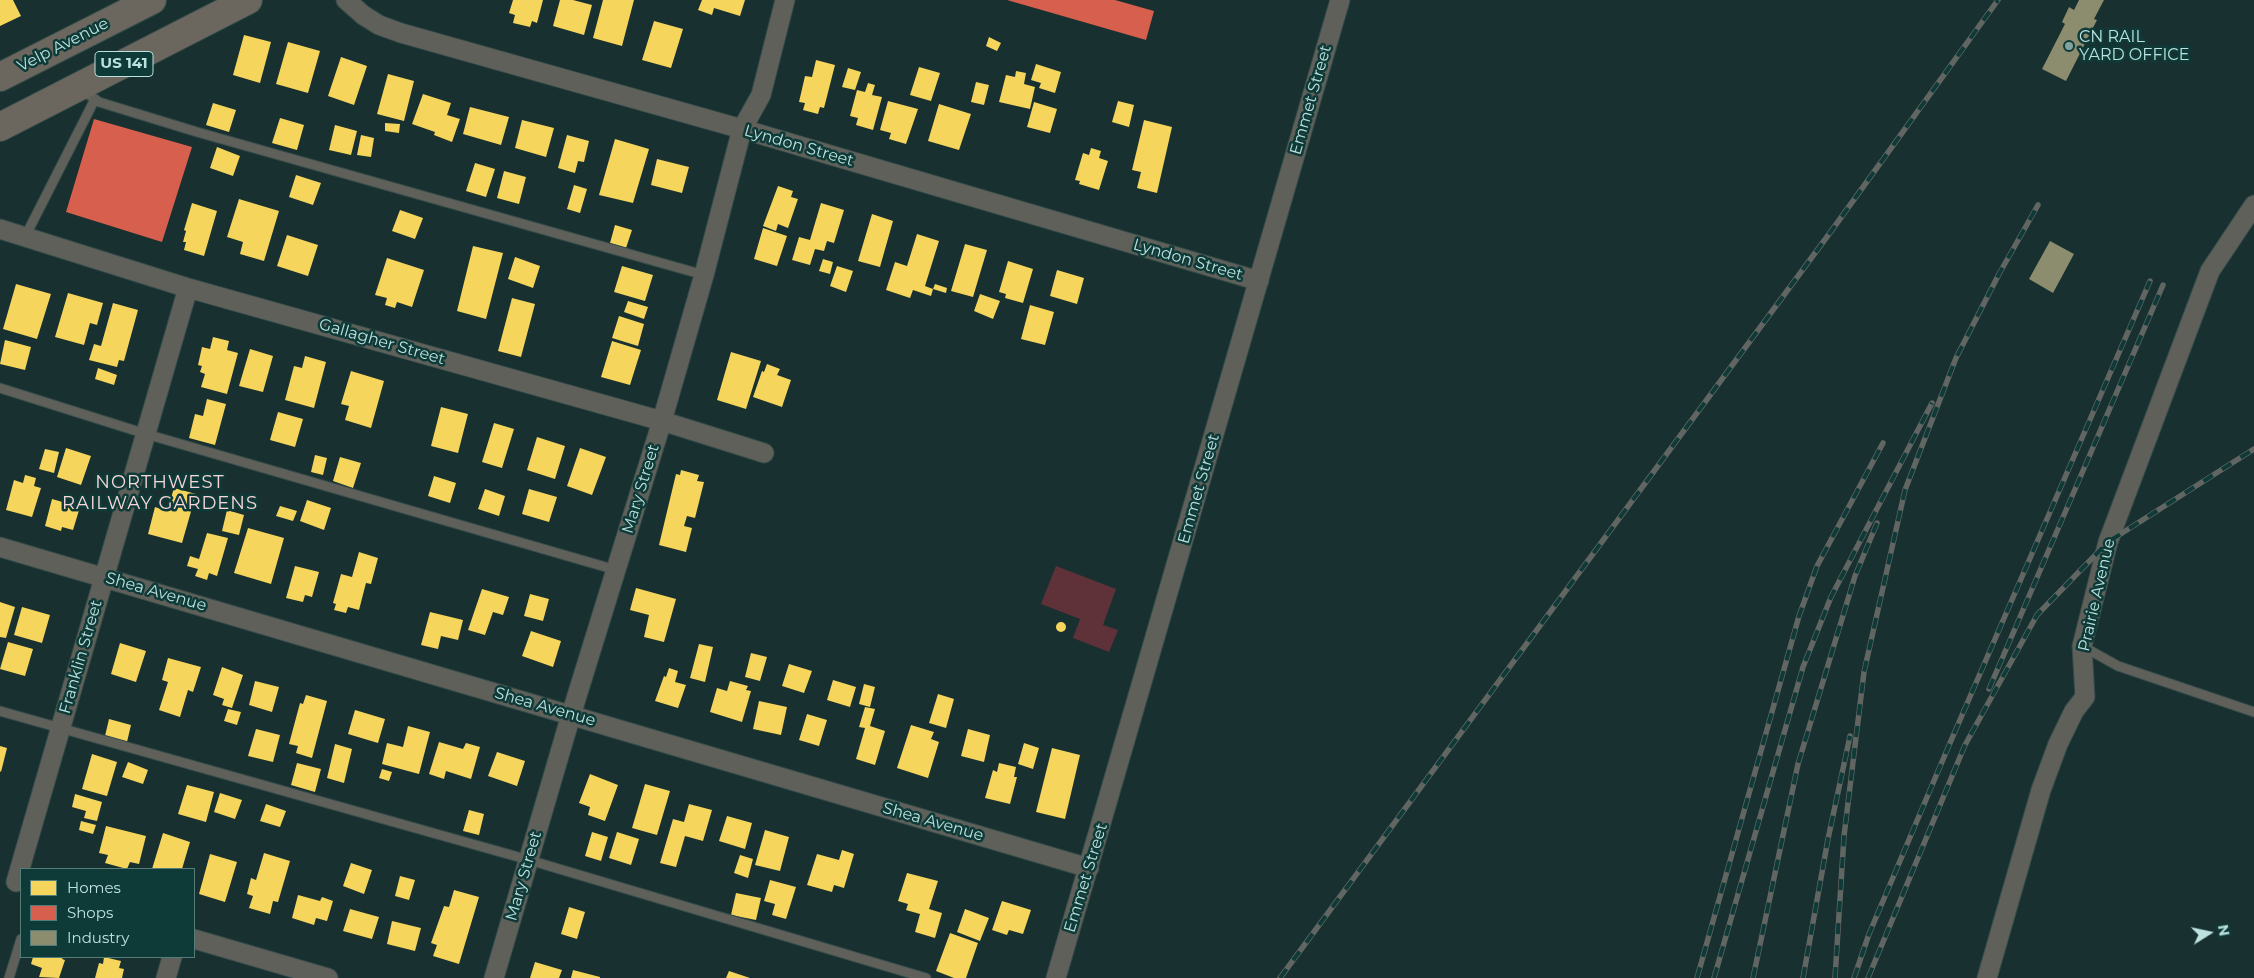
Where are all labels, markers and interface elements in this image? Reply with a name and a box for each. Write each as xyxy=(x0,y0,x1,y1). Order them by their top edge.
street label: Velp Avenue xyxy=(14,14,112,76)
place label: CN RAIL YARD OFFICE xyxy=(2079,27,2189,65)
marker: CN RAIL YARD OFFICE xyxy=(2063,40,2075,52)
street label: Emmet Street xyxy=(1286,43,1336,157)
road number: US 141 xyxy=(95,52,153,76)
street label: Lyndon Street xyxy=(742,121,856,171)
street label: Lyndon Street xyxy=(1131,235,1245,285)
street label: Gallagher Street xyxy=(317,315,447,369)
street label: Emmet Street xyxy=(1174,432,1224,546)
street label: Mary Street xyxy=(618,442,664,536)
district label: NORTHWEST RAILWAY GARDENS xyxy=(60,472,260,514)
street label: Prairie Avenue xyxy=(2075,537,2119,653)
street label: Shea Avenue xyxy=(103,568,209,616)
street label: Franklin Street xyxy=(56,598,106,716)
street label: Shea Avenue xyxy=(492,683,598,731)
street label: Shea Avenue xyxy=(880,798,986,846)
street label: Emmet Street xyxy=(1060,821,1112,935)
street label: Mary Street xyxy=(502,829,546,923)
legend xyxy=(20,868,195,958)
text: Homes xyxy=(67,878,121,897)
text: Shops xyxy=(67,903,113,922)
north arrow xyxy=(2184,908,2234,958)
text: N xyxy=(2214,923,2234,938)
text: Industry xyxy=(67,928,129,947)

